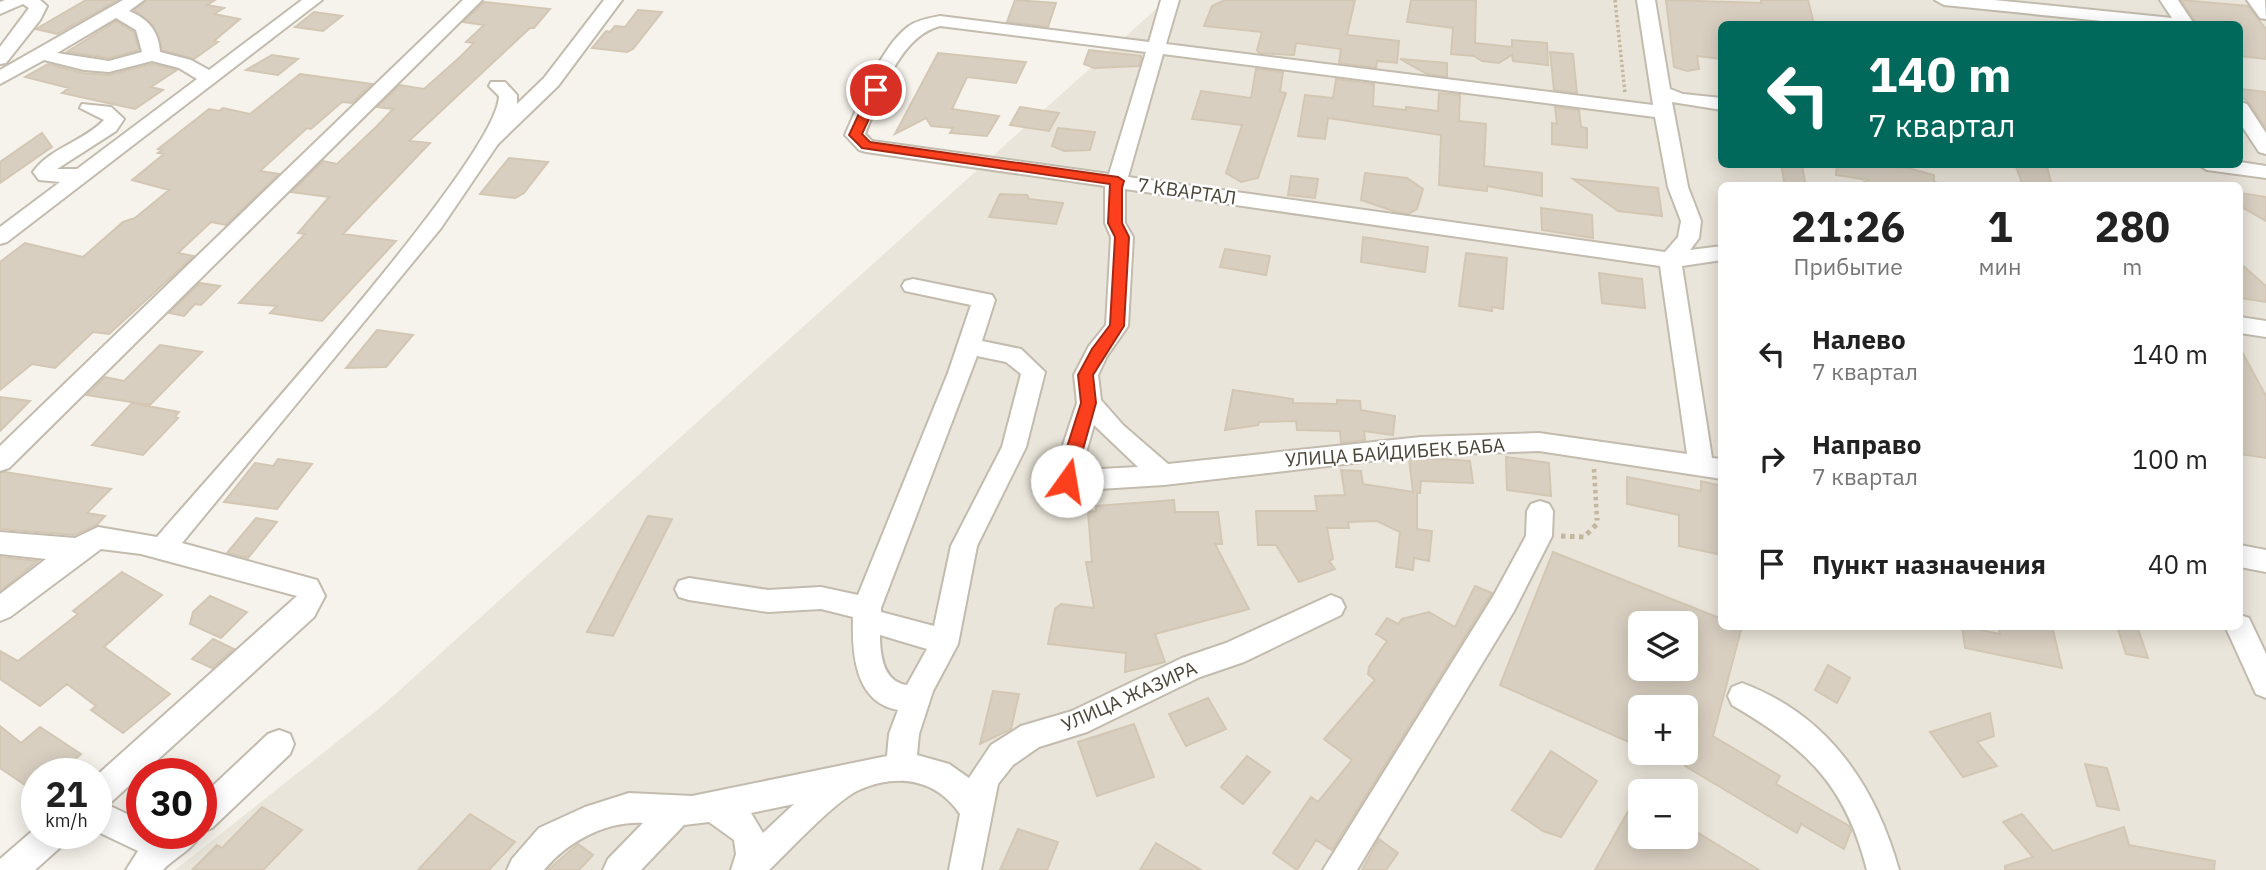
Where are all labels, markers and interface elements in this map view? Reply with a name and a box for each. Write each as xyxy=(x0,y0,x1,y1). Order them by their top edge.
text: 140 m xyxy=(1868,42,2012,105)
icon: left xyxy=(1753,49,1844,140)
pin xyxy=(846,60,906,120)
icon: arrive xyxy=(857,71,895,109)
text: 7 квартал xyxy=(1868,104,2016,146)
street label: 7 КВАРТАЛ xyxy=(1136,172,1238,210)
text: 21:26 xyxy=(1791,199,1906,254)
text: 1 xyxy=(1987,199,2013,254)
text: 280 xyxy=(2094,199,2170,254)
text: Прибытие xyxy=(1794,251,1903,281)
text: мин xyxy=(1978,251,2022,281)
text: m xyxy=(2122,251,2142,281)
text: Налево xyxy=(1812,322,1906,356)
icon: left xyxy=(1753,335,1791,373)
text: 140 m xyxy=(2132,337,2208,371)
text: 7 квартал xyxy=(1812,356,1918,386)
text: Направо xyxy=(1812,427,1921,461)
street label: УЛИЦА БАЙДИБЕК БАБА xyxy=(1284,432,1506,472)
icon: right xyxy=(1753,440,1791,478)
text: 100 m xyxy=(2132,442,2208,476)
position arrow xyxy=(1030,444,1104,518)
text: 7 квартал xyxy=(1812,461,1918,491)
icon: arrive xyxy=(1753,545,1791,583)
text: Пункт назначения xyxy=(1812,547,2046,581)
text: 40 m xyxy=(2148,547,2208,581)
map controls xyxy=(1628,611,1698,849)
button: layers xyxy=(1628,611,1698,681)
street label: УЛИЦА ЖАЗИРА xyxy=(1058,655,1200,737)
button: + xyxy=(1628,695,1698,765)
speed limit sign: 30 xyxy=(126,758,217,849)
text: 21 xyxy=(45,771,88,817)
button: − xyxy=(1628,779,1698,849)
text: km/h xyxy=(45,809,88,832)

